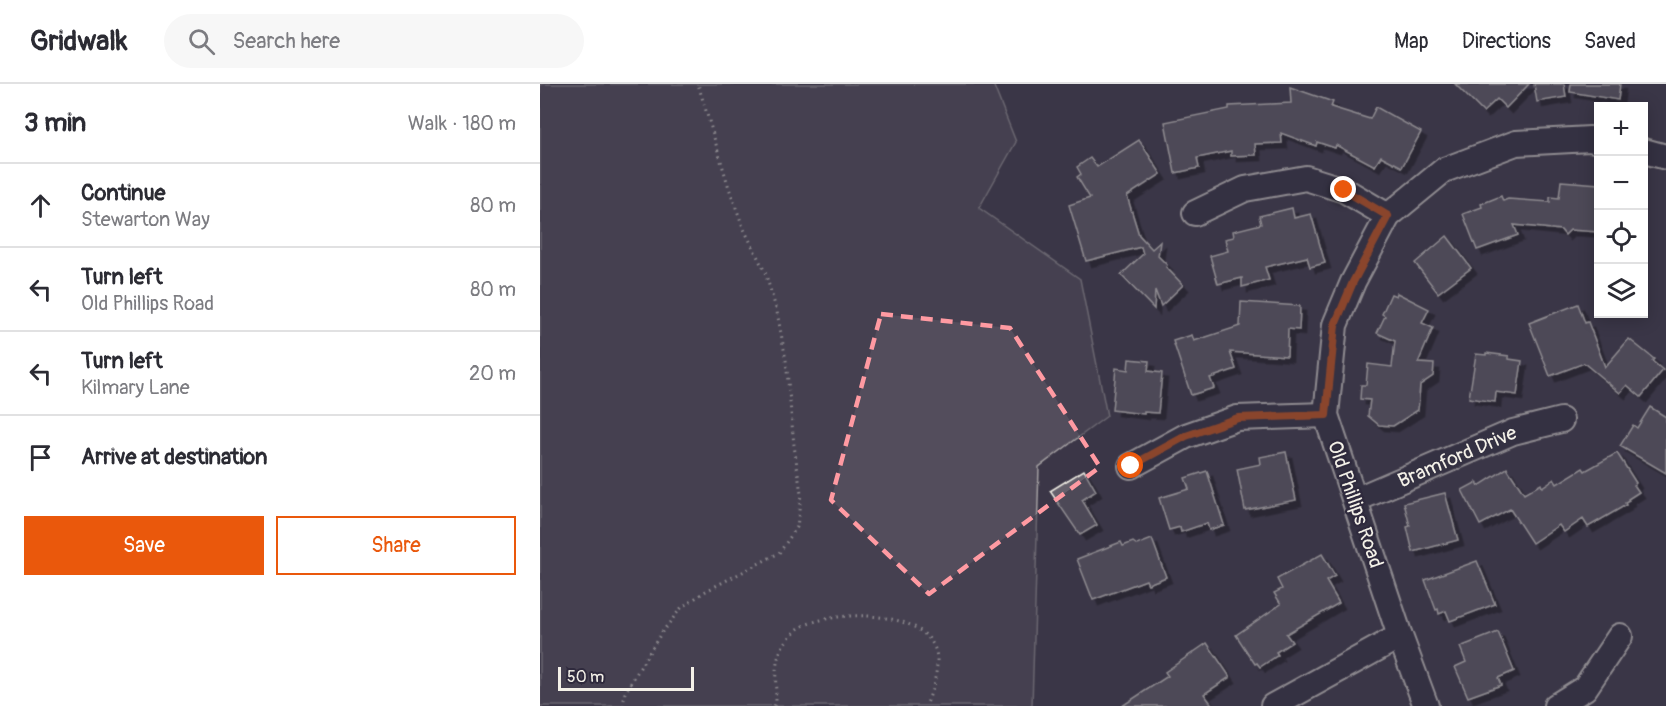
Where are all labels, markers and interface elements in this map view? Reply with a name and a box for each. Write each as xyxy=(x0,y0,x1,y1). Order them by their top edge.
search box xyxy=(164,14,584,68)
text: Gridwalk xyxy=(30,24,128,59)
icon: search xyxy=(185,25,218,58)
text: Search here xyxy=(233,27,340,55)
text: Map xyxy=(1394,28,1429,55)
text: Directions xyxy=(1462,28,1551,55)
text: Saved xyxy=(1584,28,1636,55)
map controls xyxy=(1594,102,1648,318)
button: + xyxy=(1594,102,1648,156)
text: 3 min xyxy=(24,107,86,139)
text: Walk · 180 m xyxy=(408,111,516,136)
button: − xyxy=(1594,156,1648,210)
route end xyxy=(1330,176,1356,202)
text: Continue xyxy=(81,179,165,207)
icon: ahead xyxy=(24,189,57,222)
text: 80 m xyxy=(470,193,516,218)
text: Stewarton Way xyxy=(81,207,210,232)
button: locate xyxy=(1594,210,1648,264)
text: Turn left xyxy=(81,263,163,291)
button: layers xyxy=(1594,264,1648,318)
icon: left xyxy=(24,273,57,306)
text: 80 m xyxy=(470,277,516,302)
text: Old Phillips Road xyxy=(81,291,214,316)
text: Turn left xyxy=(81,347,163,375)
icon: left xyxy=(24,357,57,390)
text: 20 m xyxy=(469,361,516,386)
text: Kilmary Lane xyxy=(81,375,190,400)
street label: Bramford Drive xyxy=(1394,420,1520,493)
street label: Old Phillips Road xyxy=(1322,437,1389,571)
icon: arrive xyxy=(24,441,57,474)
text: Arrive at destination xyxy=(81,443,267,471)
route start xyxy=(1117,452,1143,478)
button: Save xyxy=(24,516,264,575)
button: Share xyxy=(276,516,516,575)
scale bar xyxy=(558,664,694,692)
text: 50 m xyxy=(567,667,604,687)

